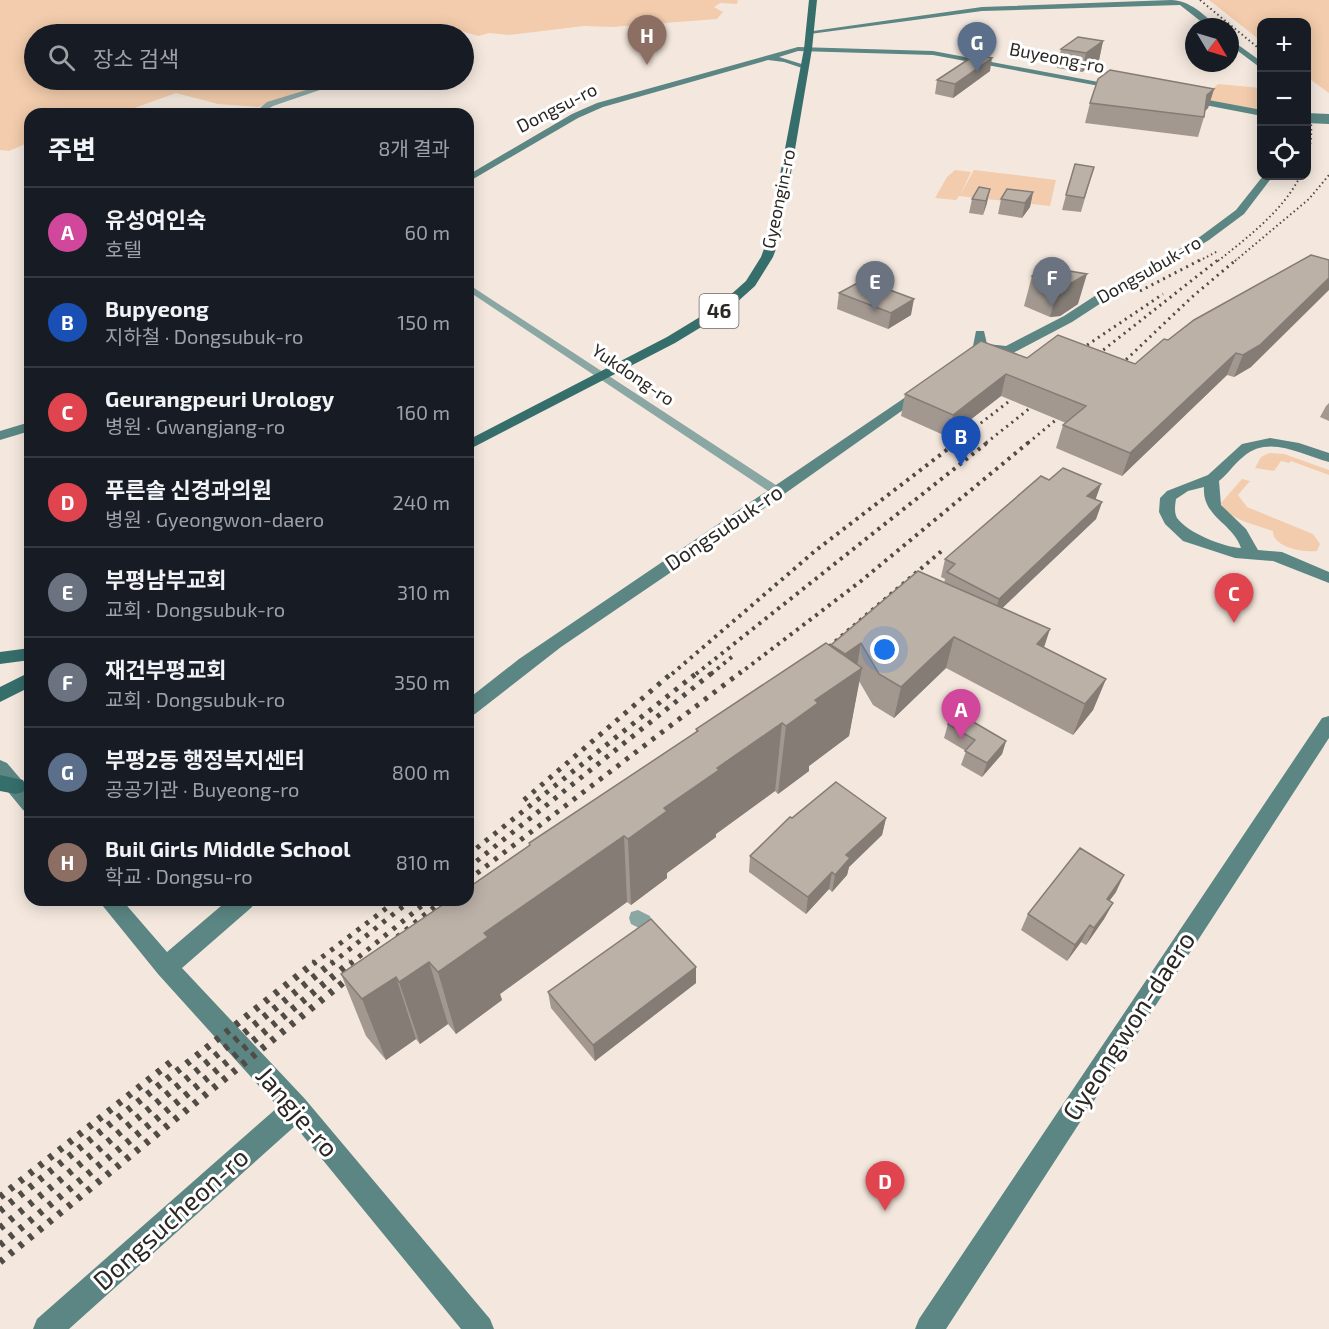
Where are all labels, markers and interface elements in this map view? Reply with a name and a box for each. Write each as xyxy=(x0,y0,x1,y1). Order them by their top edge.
pin: H xyxy=(628,16,666,65)
north arrow xyxy=(1185,18,1239,72)
map controls xyxy=(1257,18,1311,180)
button: + xyxy=(1257,18,1311,72)
pin: G xyxy=(958,22,996,72)
search box xyxy=(24,24,474,90)
street label: Buyeong-ro xyxy=(1008,37,1107,77)
icon: search xyxy=(45,41,78,74)
text: 장소 검색 xyxy=(93,45,179,71)
button: − xyxy=(1257,72,1311,126)
street label: Dongsu-ro xyxy=(513,77,600,137)
button: locate xyxy=(1257,126,1311,180)
text: 주변 xyxy=(48,133,96,164)
text: 8개 결과 xyxy=(378,136,450,160)
street label: Gyeongin-ro xyxy=(757,147,799,251)
text: 유성여인숙 xyxy=(105,206,206,232)
text: A xyxy=(61,220,74,244)
text: 60 m xyxy=(405,220,450,244)
street label: Dongsubuk-ro xyxy=(1092,230,1205,308)
text: 호텔 xyxy=(105,237,142,261)
pin: F xyxy=(1032,258,1072,307)
pin: E xyxy=(856,262,894,311)
road number: 46 xyxy=(700,294,738,328)
text: Bupyeong xyxy=(105,295,209,321)
text: B xyxy=(61,310,74,334)
text: 150 m xyxy=(397,310,450,334)
text: 지하철 · Dongsubuk-ro xyxy=(105,324,303,348)
street label: Yukdong-ro xyxy=(588,339,679,410)
text: Geurangpeuri Urology xyxy=(105,385,334,411)
text: C xyxy=(62,400,73,424)
text: 160 m xyxy=(397,400,450,424)
text: 병원 · Gwangjang-ro xyxy=(105,414,285,438)
pin: B xyxy=(942,416,980,466)
text: 푸른솔 신경과의원 xyxy=(105,476,272,502)
street label: Dongsubuk-ro xyxy=(660,478,787,575)
text: D xyxy=(61,490,74,514)
text: 240 m xyxy=(392,490,450,514)
text: 병원 · Gyeongwon-daero xyxy=(105,507,324,531)
text: 부평남부교회 xyxy=(105,566,226,592)
pin: C xyxy=(1214,574,1254,623)
text: E xyxy=(62,580,73,604)
text: 310 m xyxy=(397,580,450,604)
text: 교회 · Dongsubuk-ro xyxy=(105,597,285,621)
your location xyxy=(870,635,899,664)
text: 재건부평교회 xyxy=(105,656,226,682)
text: F xyxy=(62,670,73,694)
text: 350 m xyxy=(394,670,450,694)
text: 교회 · Dongsubuk-ro xyxy=(105,687,285,711)
pin: A xyxy=(942,690,980,739)
text: 부평2동 행정복지센터 xyxy=(105,746,305,772)
text: G xyxy=(61,760,74,784)
text: 800 m xyxy=(392,760,450,784)
text: 공공기관 · Buyeong-ro xyxy=(105,777,299,801)
text: Buil Girls Middle School xyxy=(105,835,350,861)
text: H xyxy=(61,850,74,874)
text: 810 m xyxy=(396,850,450,874)
text: 학교 · Dongsu-ro xyxy=(105,864,253,888)
street label: Gyeongwon-daero xyxy=(1055,925,1200,1126)
street label: Jangje-ro xyxy=(250,1059,346,1163)
street label: Dongsucheon-ro xyxy=(86,1140,254,1296)
pin: D xyxy=(866,1162,904,1211)

